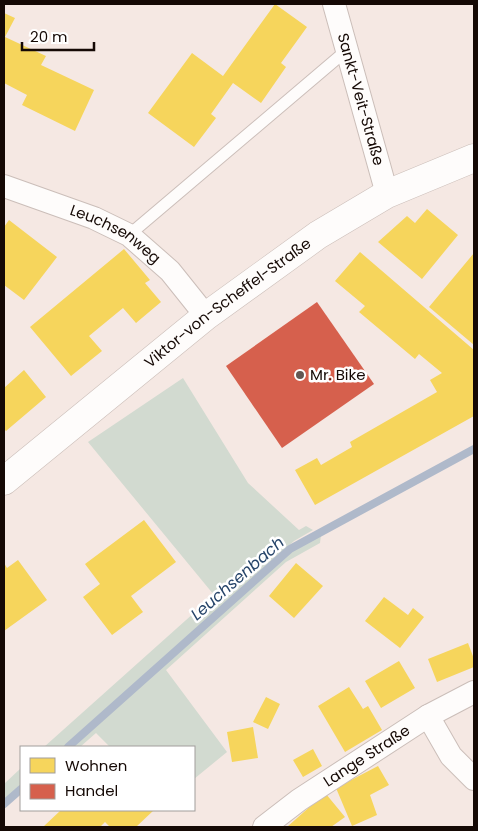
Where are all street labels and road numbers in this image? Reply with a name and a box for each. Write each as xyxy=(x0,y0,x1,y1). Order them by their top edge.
street label: Sankt-Veit-Straße xyxy=(333,31,390,168)
street label: Leuchsenweg xyxy=(67,199,165,268)
street label: Viktor-von-Scheffel-Straße xyxy=(140,233,315,372)
street label: Lange Straße xyxy=(319,720,414,791)

